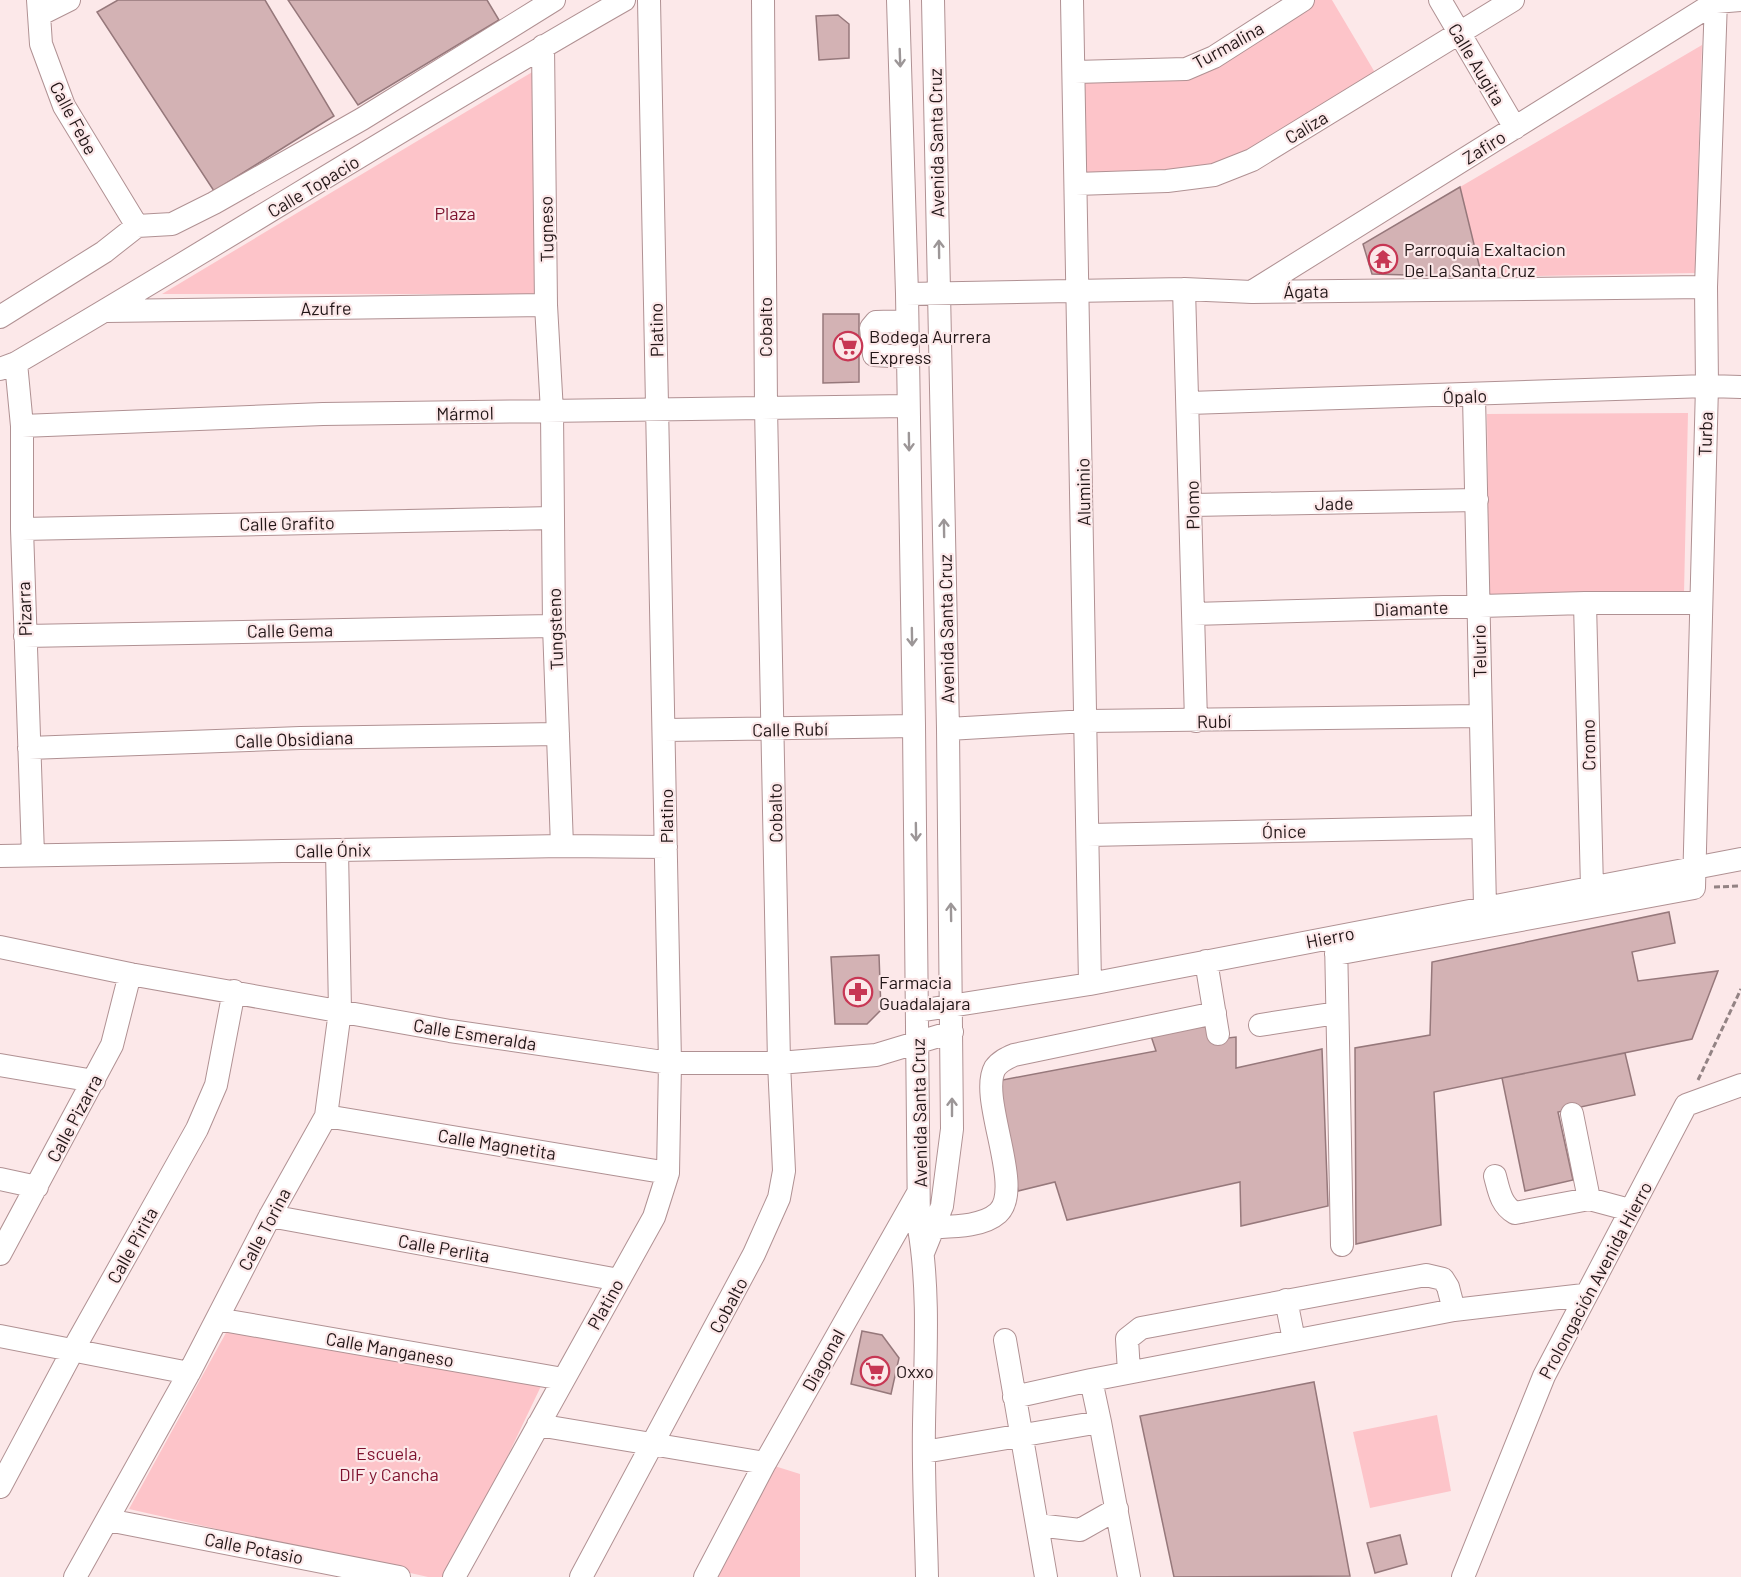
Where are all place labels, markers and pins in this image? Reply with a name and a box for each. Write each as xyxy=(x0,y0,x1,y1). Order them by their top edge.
place label: Parroquia Exaltacion De La Santa Cruz xyxy=(1404,238,1566,281)
temple icon: Parroquia Exaltacion De La Santa Cruz xyxy=(1367,243,1399,275)
place label: Bodega Aurrera Express xyxy=(869,325,991,368)
supermarket icon: Bodega Aurrera Express xyxy=(832,330,864,362)
place label: Farmacia Guadalajara xyxy=(879,971,971,1014)
pharmacy icon: Farmacia Guadalajara xyxy=(842,976,874,1008)
supermarket icon: Oxxo xyxy=(859,1355,891,1387)
place label: Oxxo xyxy=(896,1360,934,1382)

